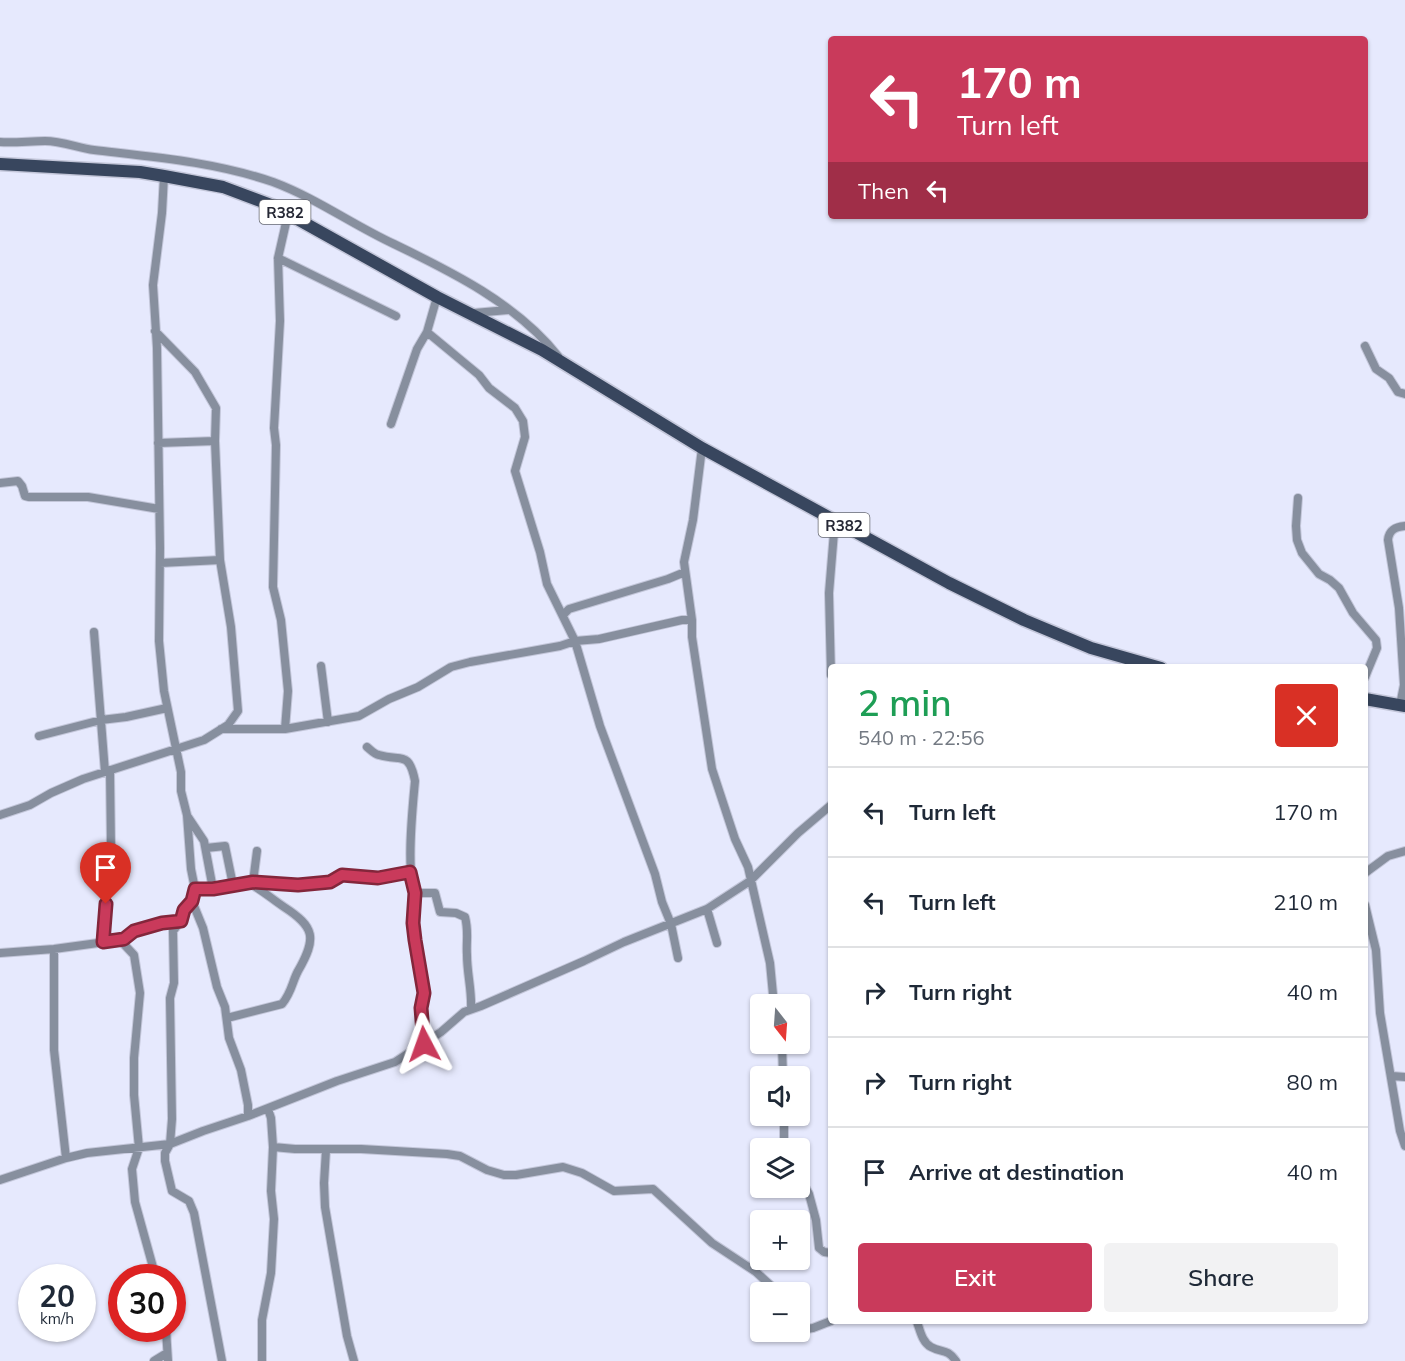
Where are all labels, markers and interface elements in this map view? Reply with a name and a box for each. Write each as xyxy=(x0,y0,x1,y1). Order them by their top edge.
text: 170 m xyxy=(957,56,1082,109)
icon: left xyxy=(858,60,936,138)
text: Turn left xyxy=(957,108,1059,142)
icon: left xyxy=(921,174,954,207)
text: Then xyxy=(858,177,909,205)
road number: R382 xyxy=(260,200,310,224)
road number: R382 xyxy=(818,513,870,537)
text: 2 min xyxy=(858,680,952,725)
button: close xyxy=(1275,684,1338,747)
text: 540 m · 22:56 xyxy=(858,725,984,750)
icon: left xyxy=(858,796,891,829)
text: Turn left xyxy=(909,798,996,826)
text: 170 m xyxy=(1273,798,1338,826)
pin xyxy=(80,842,131,904)
icon: arrive xyxy=(89,851,122,884)
icon: left xyxy=(858,886,891,919)
text: Turn left xyxy=(909,888,996,916)
text: 210 m xyxy=(1273,888,1338,916)
icon: right xyxy=(858,976,891,1009)
text: Turn right xyxy=(909,978,1012,1006)
text: 40 m xyxy=(1287,978,1338,1006)
north arrow xyxy=(750,994,810,1054)
map controls xyxy=(750,994,810,1342)
position arrow xyxy=(392,1012,456,1076)
button: sound xyxy=(750,1066,810,1126)
icon: right xyxy=(858,1066,891,1099)
text: Turn right xyxy=(909,1068,1012,1096)
text: 80 m xyxy=(1287,1068,1338,1096)
button: layers xyxy=(750,1138,810,1198)
icon: arrive xyxy=(858,1156,891,1189)
text: Arrive at destination xyxy=(909,1158,1124,1186)
text: 40 m xyxy=(1287,1158,1338,1186)
button: + xyxy=(750,1210,810,1270)
button: Exit xyxy=(858,1243,1092,1312)
button: Share xyxy=(1104,1243,1338,1312)
speed limit sign: 30 xyxy=(108,1264,186,1342)
text: 20 xyxy=(39,1277,75,1315)
button: − xyxy=(750,1282,810,1342)
text: km/h xyxy=(40,1309,74,1328)

